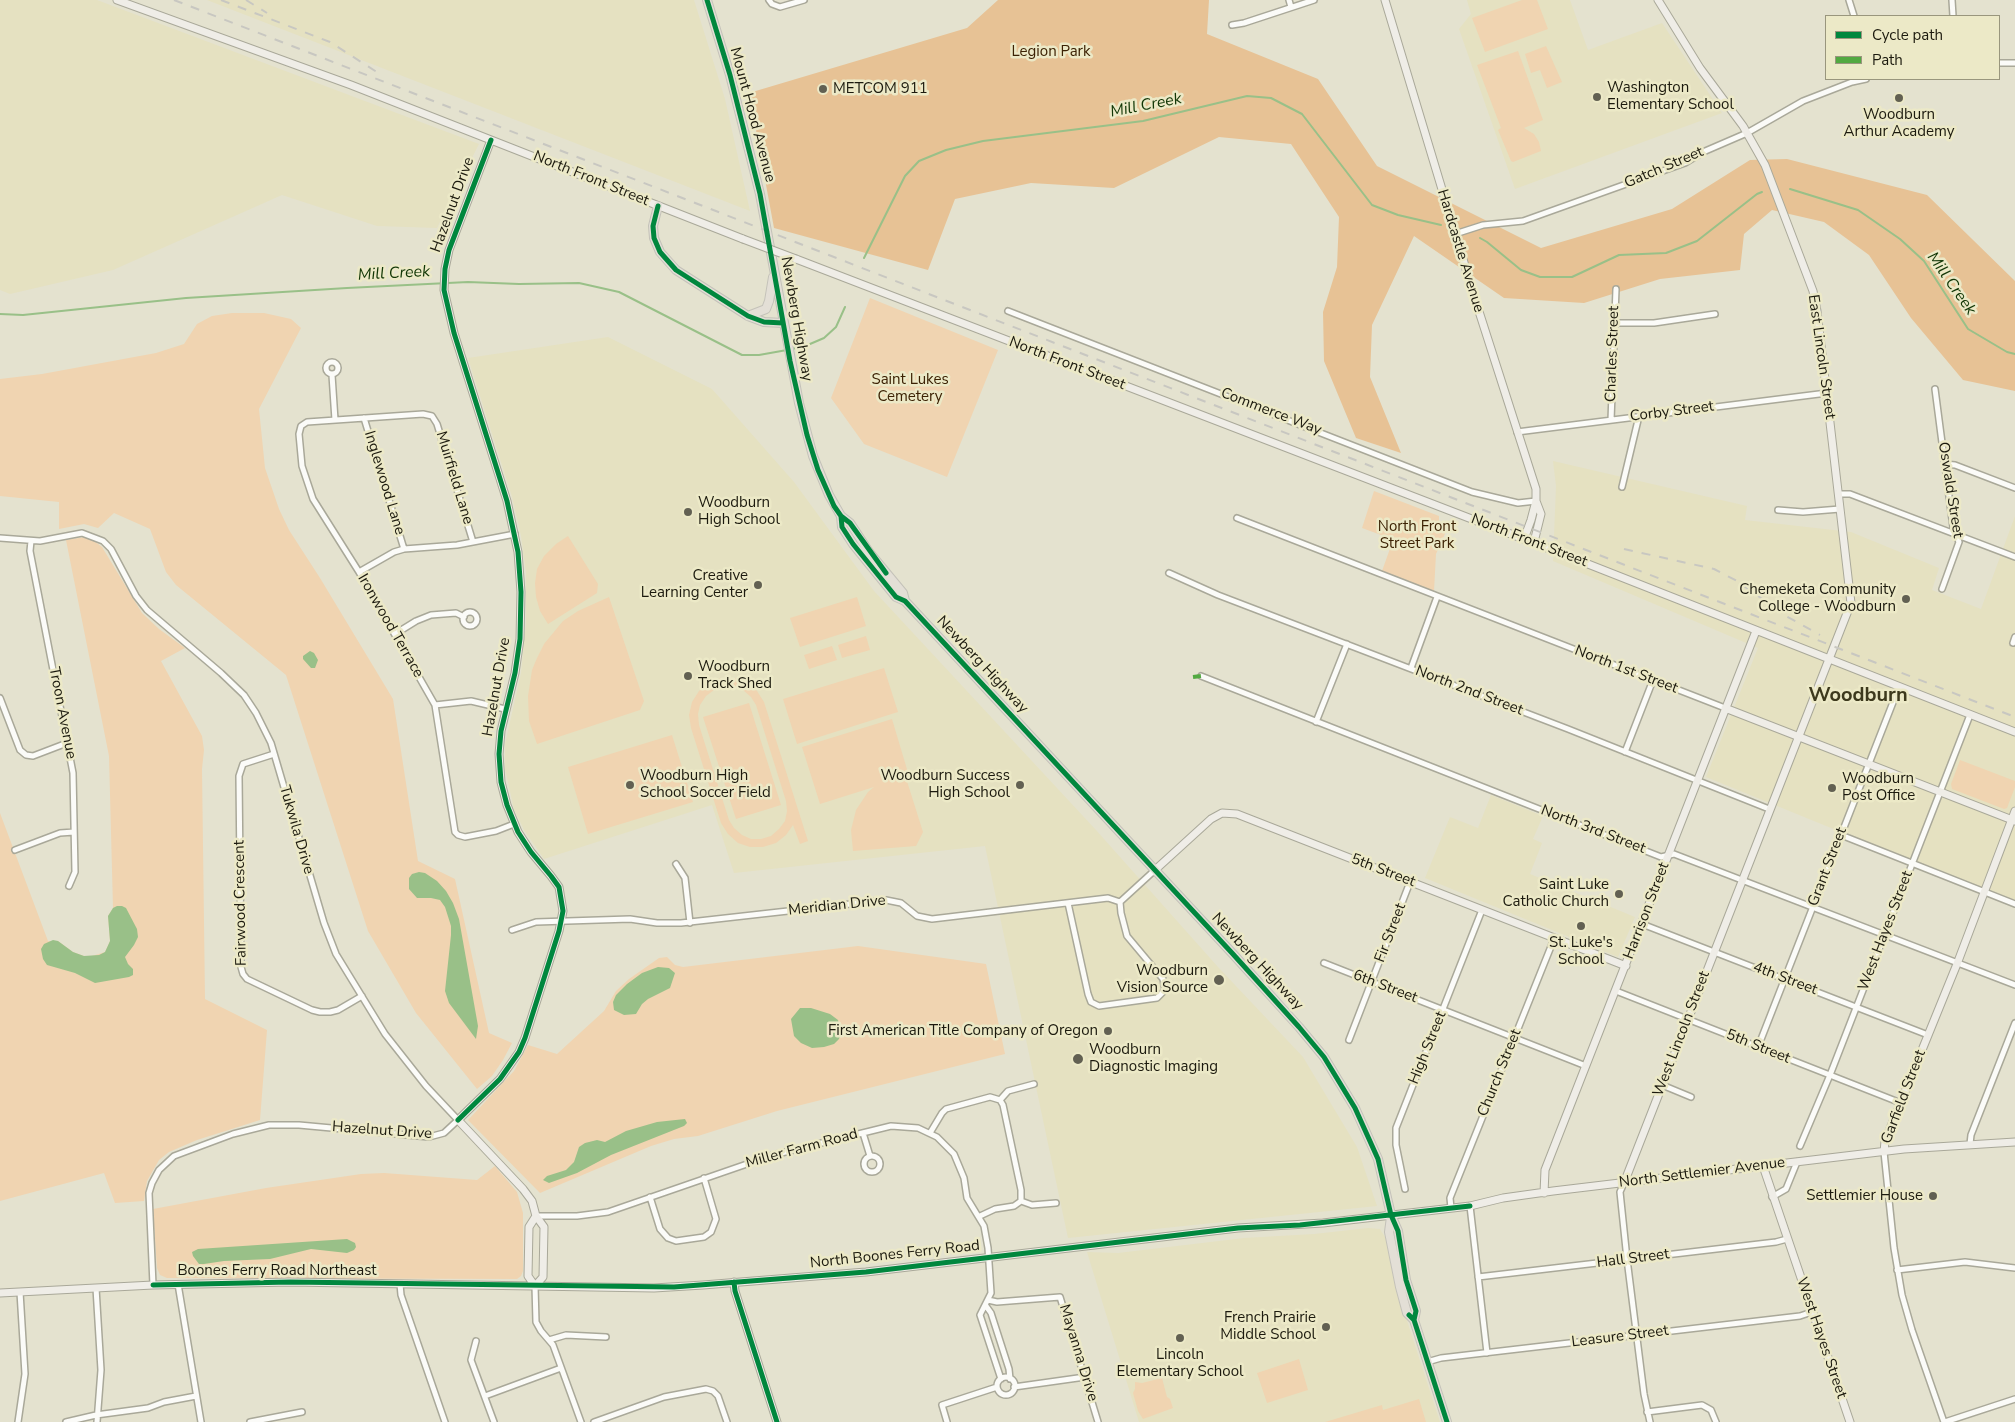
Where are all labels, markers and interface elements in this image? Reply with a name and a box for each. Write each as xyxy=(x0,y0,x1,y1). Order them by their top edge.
legend xyxy=(1825,15,2000,80)
text: Cycle path xyxy=(1872,25,1943,45)
park label: Legion Park xyxy=(1012,43,1090,61)
street label: Mount Hood Avenue xyxy=(725,46,779,184)
text: Path xyxy=(1872,50,1903,70)
place label: Washington Elementary School xyxy=(1607,79,1734,114)
place label: METCOM 911 xyxy=(833,80,928,98)
marker: METCOM 911 xyxy=(817,83,829,95)
water label: Mill Creek xyxy=(1109,90,1183,122)
marker: Washington Elementary School xyxy=(1591,91,1603,103)
marker: Woodburn Arthur Academy xyxy=(1893,92,1905,104)
place label: Woodburn Arthur Academy xyxy=(1843,106,1955,141)
street label: Gatch Street xyxy=(1622,143,1706,193)
street label: North Front Street xyxy=(531,148,651,210)
street label: Hazelnut Drive xyxy=(427,155,479,255)
street label: Hardcastle Avenue xyxy=(1433,187,1487,315)
water label: Mill Creek xyxy=(1922,249,1980,319)
street label: Newberg Highway xyxy=(776,255,816,383)
water label: Mill Creek xyxy=(357,263,431,285)
street label: East Lincoln Street xyxy=(1803,293,1839,421)
street label: Charles Street xyxy=(1602,306,1624,402)
street label: North Front Street xyxy=(1006,334,1128,394)
park label: Saint Lukes Cemetery xyxy=(871,371,949,406)
street label: Commerce Way xyxy=(1218,384,1324,440)
street label: Corby Street xyxy=(1629,398,1715,426)
street label: Inglewood Lane xyxy=(360,429,408,537)
street label: Muirfield Lane xyxy=(431,429,477,527)
street label: Oswald Street xyxy=(1934,441,1966,539)
place label: Woodburn High School xyxy=(698,494,780,529)
marker: Woodburn High School xyxy=(682,506,694,518)
street label: North Front Street xyxy=(1468,511,1590,571)
park label: North Front Street Park xyxy=(1378,518,1456,553)
place label: Creative Learning Center xyxy=(641,567,748,602)
street label: Ironwood Terrace xyxy=(353,571,427,681)
marker: Creative Learning Center xyxy=(752,579,764,591)
place label: Chemeketa Community College - Woodburn xyxy=(1739,581,1896,616)
marker: Chemeketa Community College - Woodburn xyxy=(1900,593,1912,605)
street label: Newberg Highway xyxy=(932,613,1032,717)
street label: Hazelnut Drive xyxy=(479,636,515,738)
street label: North 1st Street xyxy=(1572,642,1680,698)
place label: Woodburn Track Shed xyxy=(698,658,772,693)
street label: North 2nd Street xyxy=(1413,662,1525,720)
street label: Troon Avenue xyxy=(44,666,80,760)
marker: Woodburn Track Shed xyxy=(682,670,694,682)
district label: Woodburn xyxy=(1808,684,1908,708)
place label: Woodburn High School Soccer Field xyxy=(640,767,771,802)
place label: Woodburn Success High School xyxy=(880,767,1010,802)
place label: Woodburn Post Office xyxy=(1842,770,1915,805)
marker: Woodburn High School Soccer Field xyxy=(624,779,636,791)
marker: Woodburn Success High School xyxy=(1014,779,1026,791)
marker: Woodburn Post Office xyxy=(1826,782,1838,794)
street label: Tukwila Drive xyxy=(275,784,317,876)
street label: North 3rd Street xyxy=(1538,802,1648,858)
street label: Grant Street xyxy=(1805,825,1851,909)
street label: Fairwood Crescent xyxy=(231,840,251,966)
street label: 5th Street xyxy=(1348,850,1418,892)
street label: Harrison Street xyxy=(1620,860,1674,962)
street label: West Hayes Street xyxy=(1855,869,1917,993)
place label: Saint Luke Catholic Church xyxy=(1503,876,1609,911)
marker: Saint Luke Catholic Church xyxy=(1613,888,1625,900)
street label: Meridian Drive xyxy=(787,892,887,920)
street label: Fir Street xyxy=(1372,901,1410,965)
street label: Newberg Highway xyxy=(1207,910,1307,1014)
marker: St. Luke's School xyxy=(1575,920,1587,932)
place label: St. Luke's School xyxy=(1549,934,1613,969)
street label: 4th Street xyxy=(1750,958,1820,1000)
place label: Woodburn Vision Source xyxy=(1117,962,1208,997)
street label: 6th Street xyxy=(1350,966,1420,1008)
street label: West Lincoln Street xyxy=(1650,969,1714,1099)
marker: Woodburn Vision Source xyxy=(1212,973,1226,987)
street label: High Street xyxy=(1405,1009,1451,1087)
place label: First American Title Company of Oregon xyxy=(828,1022,1098,1040)
marker: First American Title Company of Oregon xyxy=(1102,1025,1114,1037)
street label: 5th Street xyxy=(1723,1026,1793,1068)
street label: Church Street xyxy=(1474,1027,1526,1119)
place label: Woodburn Diagnostic Imaging xyxy=(1089,1041,1218,1076)
street label: Garfield Street xyxy=(1878,1048,1930,1146)
marker: Woodburn Diagnostic Imaging xyxy=(1071,1052,1085,1066)
street label: Hazelnut Drive xyxy=(331,1119,433,1143)
street label: Miller Farm Road xyxy=(744,1125,860,1173)
street label: North Settlemier Avenue xyxy=(1618,1154,1786,1192)
place label: Settlemier House xyxy=(1806,1187,1923,1205)
marker: Settlemier House xyxy=(1927,1190,1939,1202)
street label: North Boones Ferry Road xyxy=(809,1237,981,1273)
street label: Hall Street xyxy=(1596,1246,1670,1272)
street label: Boones Ferry Road Northeast xyxy=(177,1262,377,1280)
street label: West Hayes Street xyxy=(1792,1275,1850,1401)
street label: Mayanna Drive xyxy=(1055,1302,1101,1404)
place label: French Prairie Middle School xyxy=(1220,1309,1316,1344)
marker: French Prairie Middle School xyxy=(1320,1321,1332,1333)
street label: Leasure Street xyxy=(1570,1322,1670,1352)
marker: Lincoln Elementary School xyxy=(1174,1332,1186,1344)
place label: Lincoln Elementary School xyxy=(1117,1346,1243,1381)

